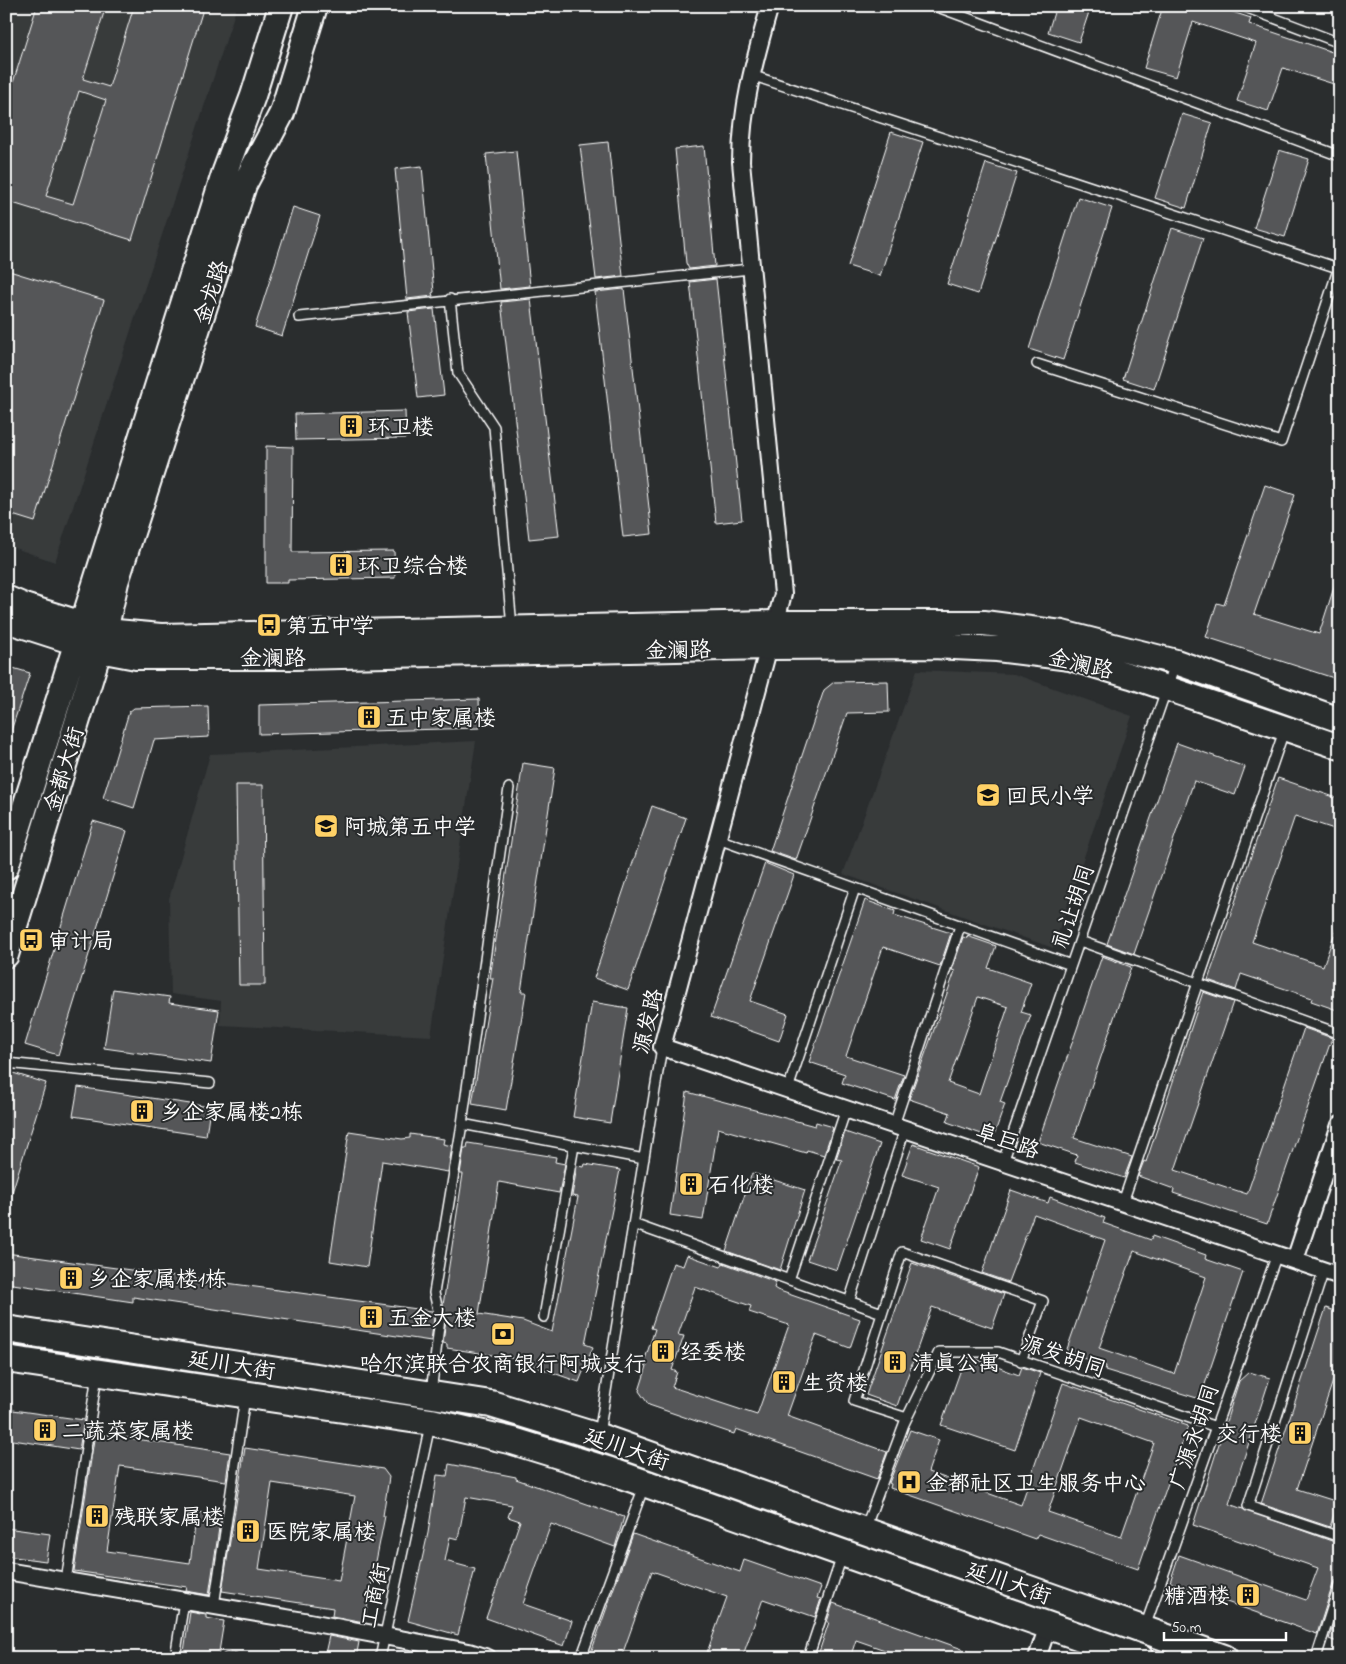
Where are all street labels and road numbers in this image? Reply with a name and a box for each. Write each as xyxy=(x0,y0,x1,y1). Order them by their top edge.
street label: 金龙路 xyxy=(187,257,238,329)
street label: 金澜路 xyxy=(645,635,711,669)
street label: 金澜路 xyxy=(1045,643,1116,689)
street label: 金澜路 xyxy=(240,644,306,676)
street label: 金都大街 xyxy=(38,723,94,817)
street label: 礼让胡同 xyxy=(1045,860,1104,954)
street label: 源发路 xyxy=(627,986,673,1057)
street label: 阜巨路 xyxy=(971,1117,1043,1169)
street label: 源发胡同 xyxy=(1016,1328,1110,1387)
street label: 延川大街 xyxy=(186,1344,277,1390)
street label: 广源永胡同 xyxy=(1163,1380,1229,1494)
street label: 延川大街 xyxy=(579,1421,673,1480)
street label: 延川大街 xyxy=(961,1555,1055,1614)
street label: 工商街 xyxy=(354,1560,399,1631)

